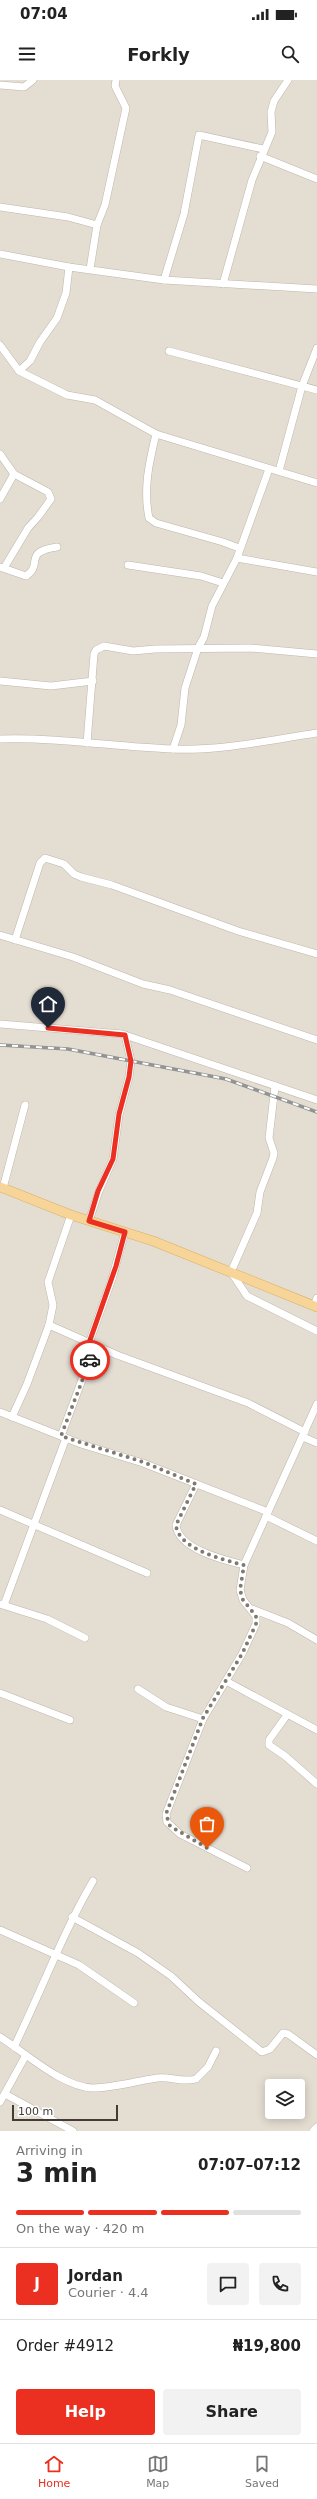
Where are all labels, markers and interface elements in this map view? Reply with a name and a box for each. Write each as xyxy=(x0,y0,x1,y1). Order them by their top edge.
text: 07:04 xyxy=(20,5,68,23)
icon: menu xyxy=(16,43,38,65)
icon: search xyxy=(279,43,301,65)
text: Forkly xyxy=(127,44,190,65)
pin xyxy=(31,987,65,1028)
icon: home xyxy=(37,993,59,1015)
courier xyxy=(70,1340,110,1380)
icon: car xyxy=(79,1349,101,1371)
pin xyxy=(190,1807,224,1848)
icon: bag xyxy=(196,1813,218,1835)
map controls xyxy=(265,2079,305,2119)
button: layers xyxy=(265,2079,305,2119)
scale bar xyxy=(12,2103,118,2122)
text: 100 m xyxy=(18,2105,53,2118)
text: Arriving in xyxy=(16,2143,83,2158)
text: 07:07–07:12 xyxy=(198,2156,301,2174)
text: 3 min xyxy=(16,2158,98,2188)
text: On the way · 420 m xyxy=(16,2221,144,2236)
button: chat xyxy=(207,2263,249,2305)
button: phone xyxy=(259,2263,301,2305)
text: Jordan xyxy=(68,2267,123,2285)
text: J xyxy=(34,2275,40,2293)
text: Courier · 4.4 xyxy=(68,2285,149,2300)
text: Order #4912 xyxy=(16,2337,114,2355)
text: ₦19,800 xyxy=(233,2337,301,2355)
button: Help xyxy=(16,2389,155,2435)
button: Share xyxy=(163,2389,301,2435)
tab: Home xyxy=(38,2453,70,2490)
tab: Map xyxy=(146,2453,169,2490)
tab: Saved xyxy=(245,2453,279,2490)

